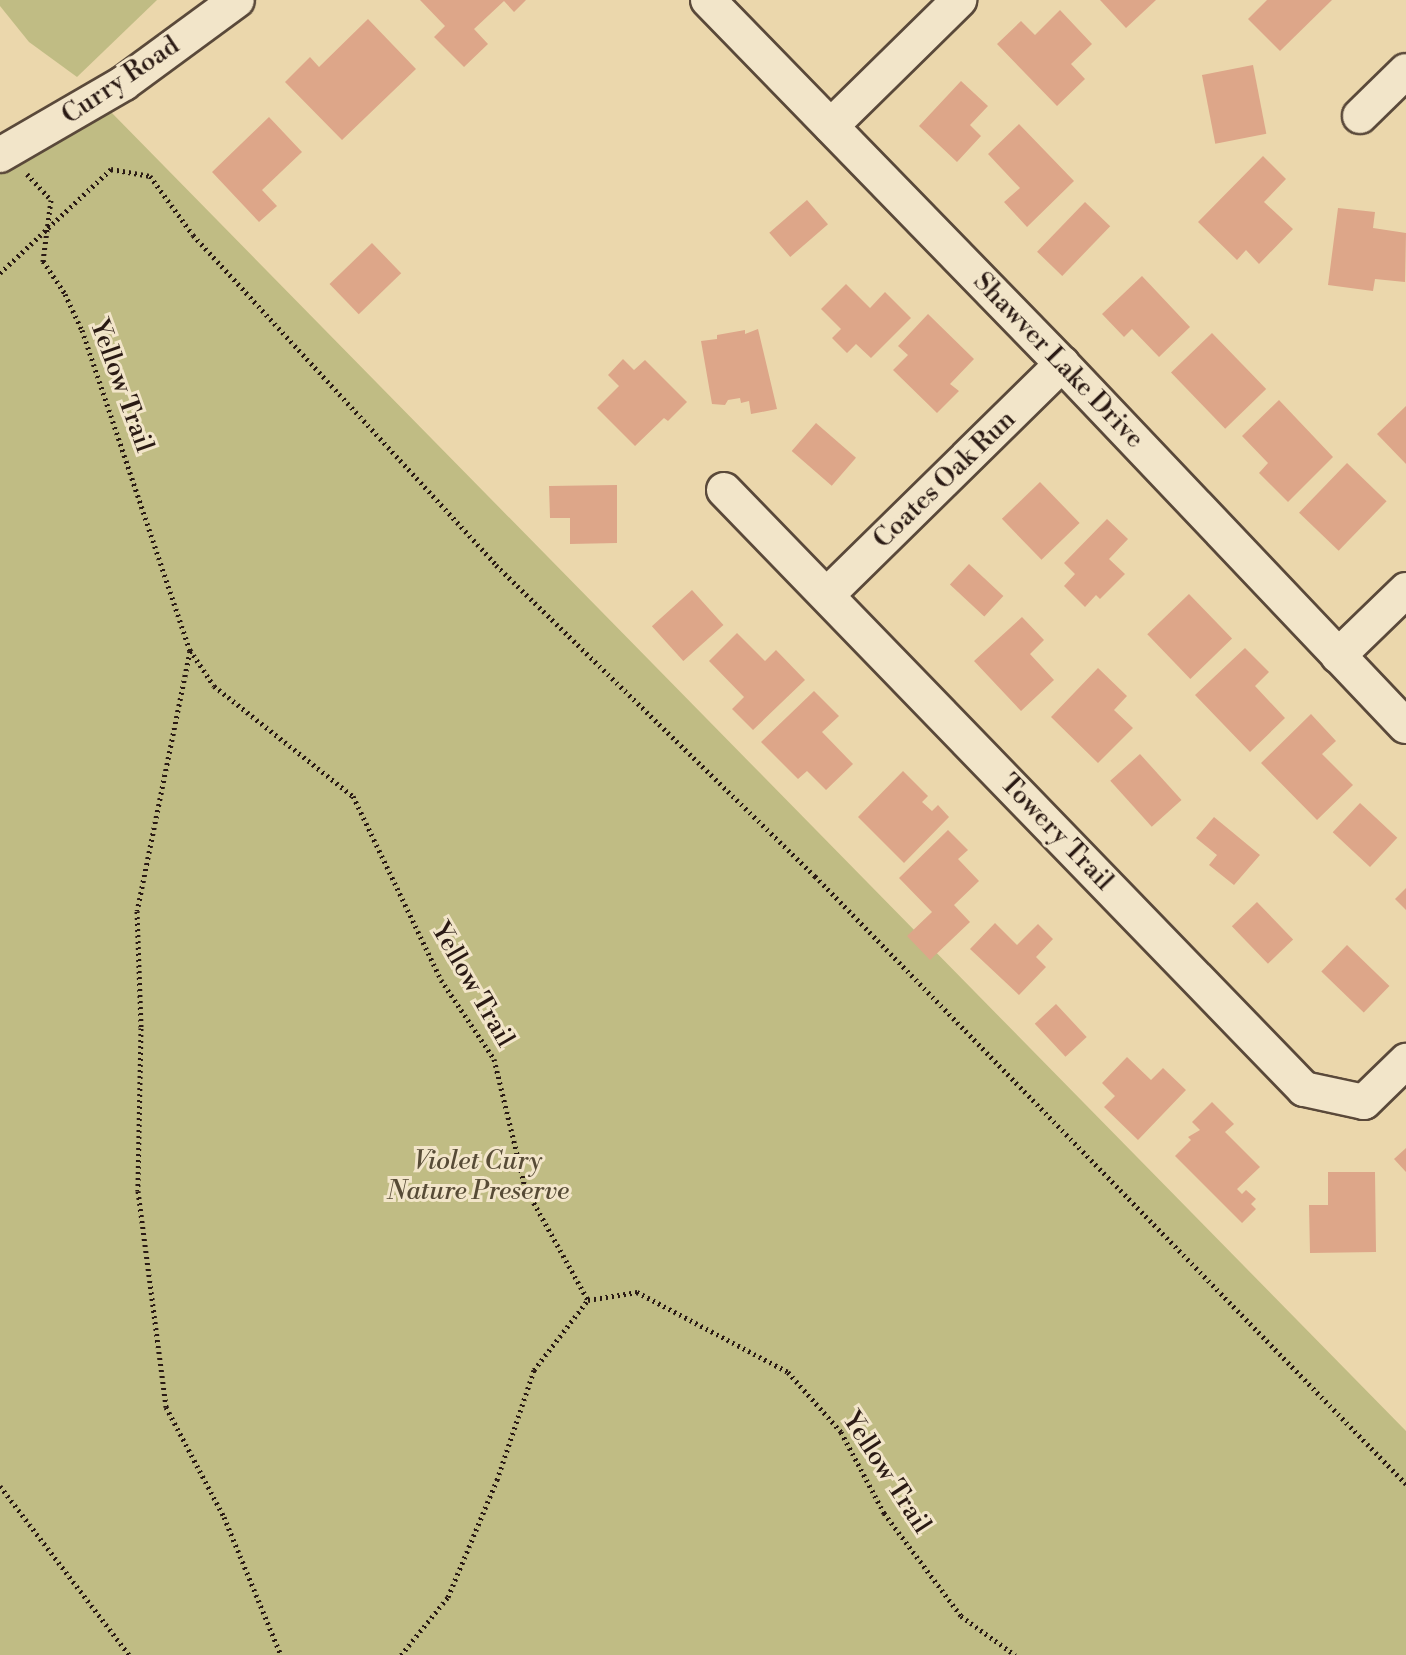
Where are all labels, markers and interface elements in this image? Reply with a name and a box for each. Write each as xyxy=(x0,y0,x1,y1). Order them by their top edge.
street label: Curry Road xyxy=(56,30,186,132)
street label: Shawver Lake Drive xyxy=(966,267,1150,455)
street label: Yellow Trail xyxy=(83,315,159,457)
street label: Coates Oak Run xyxy=(868,404,1022,556)
street label: Towery Trail xyxy=(993,769,1119,897)
street label: Yellow Trail xyxy=(424,917,520,1053)
park label: Violet Cury Nature Preserve xyxy=(387,1146,569,1208)
street label: Yellow Trail xyxy=(835,1406,937,1540)

